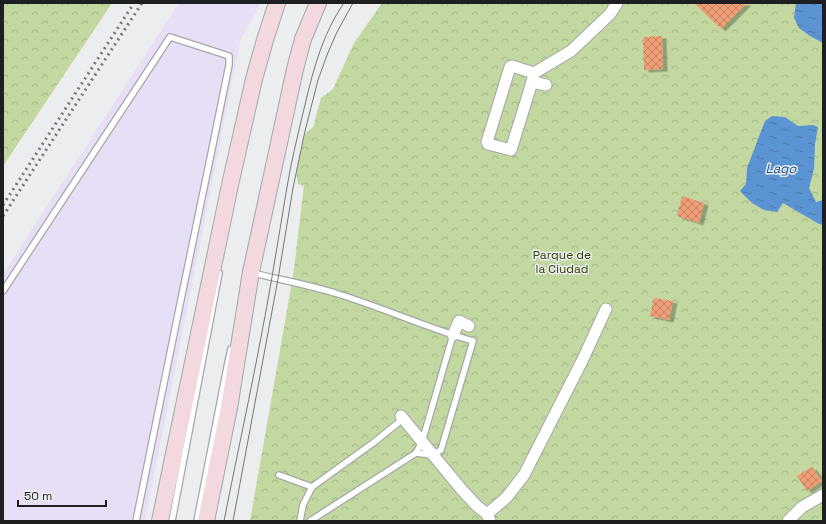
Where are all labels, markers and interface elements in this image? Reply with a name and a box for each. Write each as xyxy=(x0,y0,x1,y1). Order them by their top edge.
water label: Lago xyxy=(766,160,797,177)
park label: Parque de la Ciudad xyxy=(533,247,591,277)
scale bar xyxy=(18,482,106,508)
text: 50 m xyxy=(24,488,52,504)

